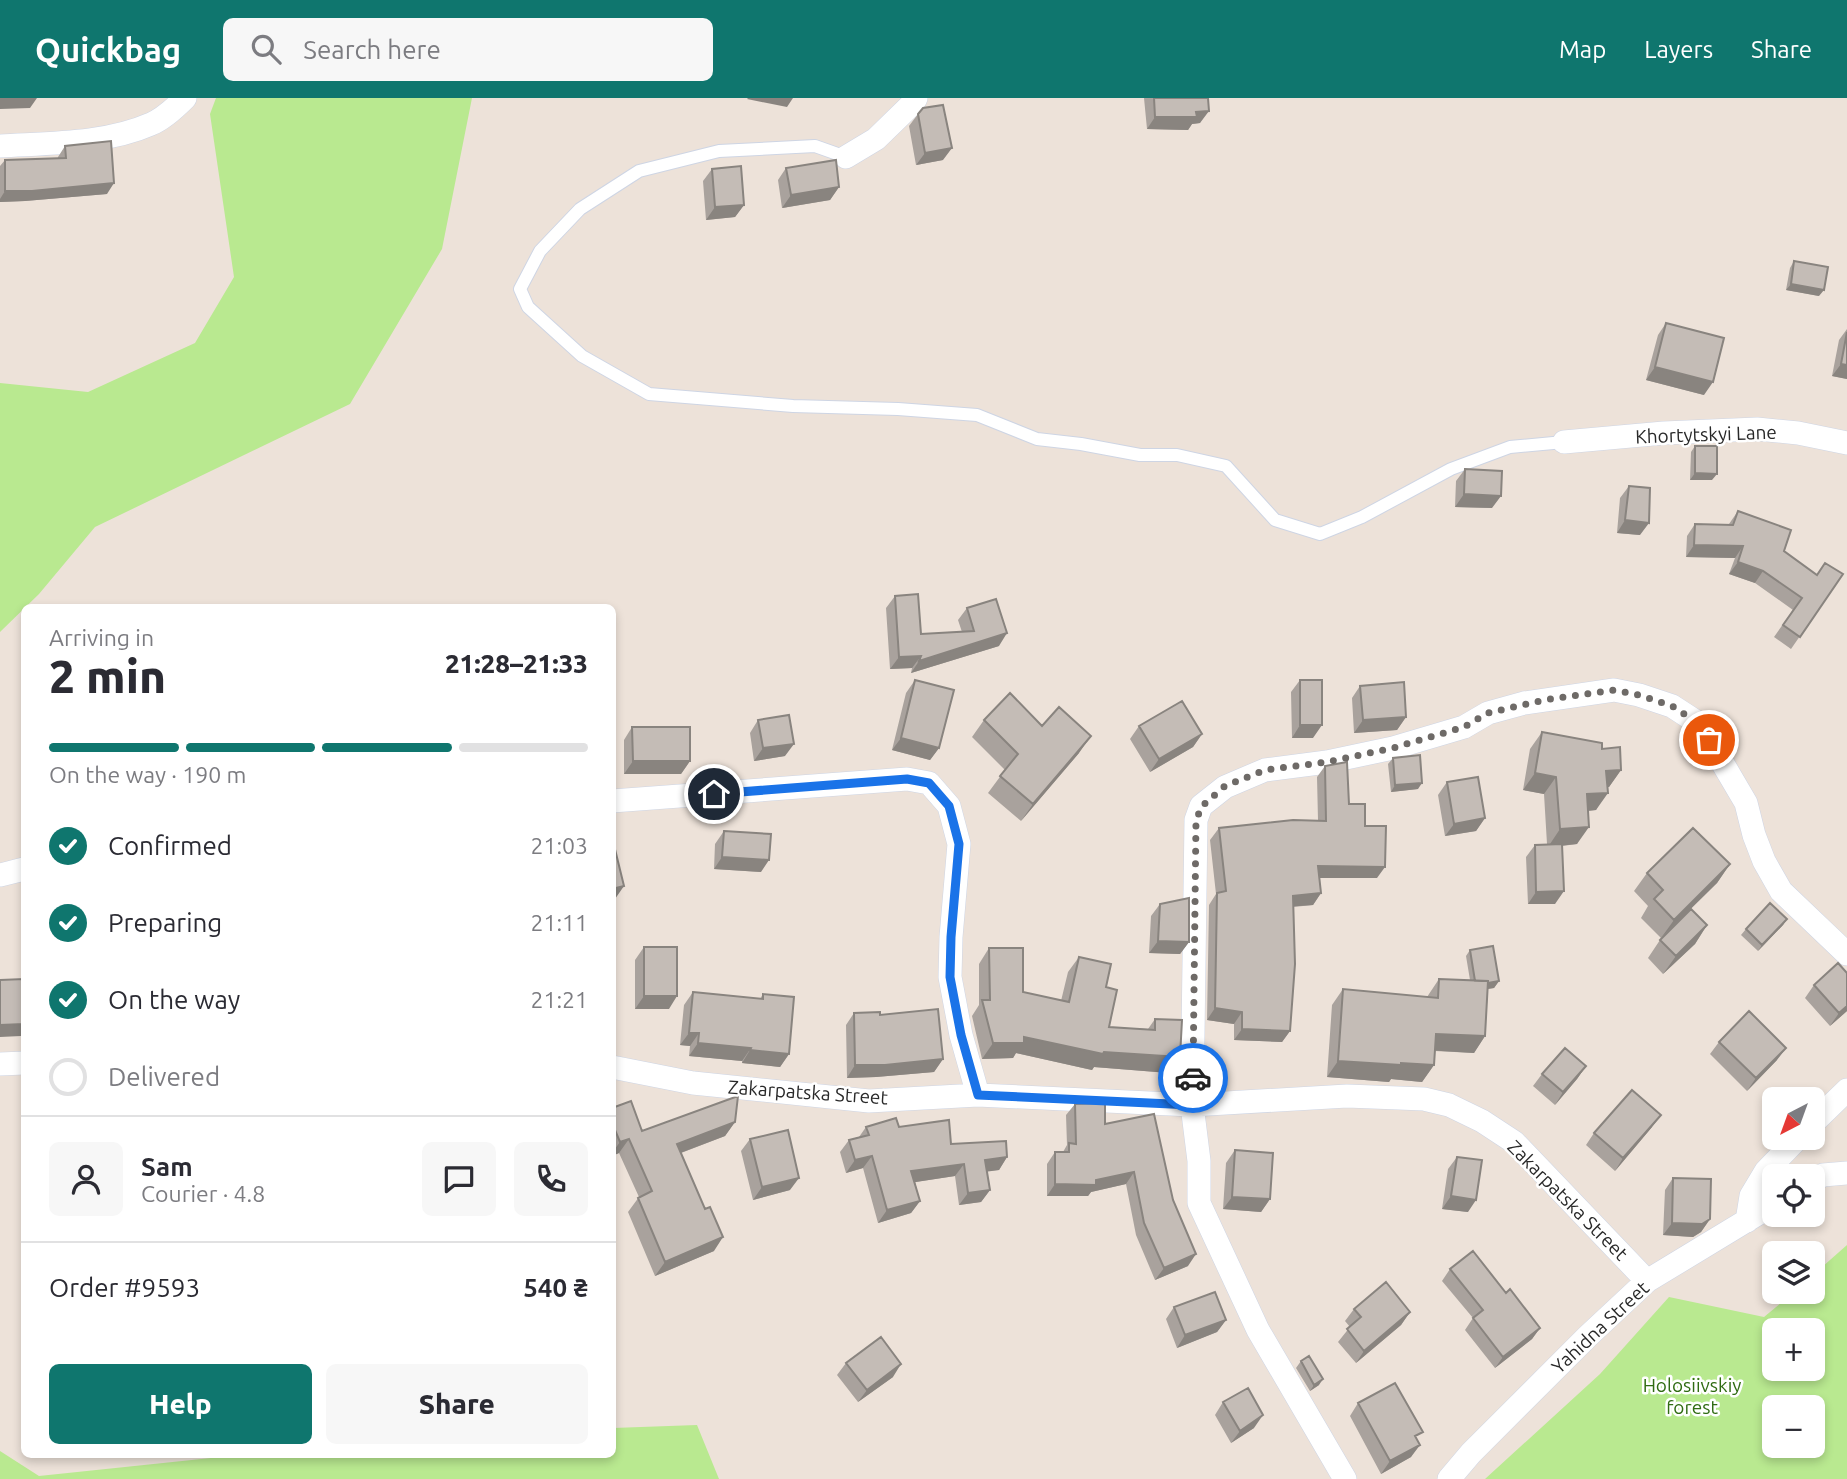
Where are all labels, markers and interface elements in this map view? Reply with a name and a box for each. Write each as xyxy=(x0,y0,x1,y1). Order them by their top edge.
search box xyxy=(223,18,713,81)
icon: search xyxy=(247,30,285,68)
text: Quickbag xyxy=(35,31,181,68)
text: Search here xyxy=(303,35,441,64)
text: Map xyxy=(1559,36,1606,63)
text: Layers xyxy=(1644,36,1713,63)
text: Share xyxy=(1751,36,1812,63)
street label: Khortytskyi Lane xyxy=(1635,421,1777,447)
text: Arriving in xyxy=(49,625,154,650)
text: 21:28–21:33 xyxy=(445,649,588,678)
text: 2 min xyxy=(49,650,166,702)
pin xyxy=(1679,710,1739,770)
icon: bag xyxy=(1690,721,1728,759)
text: On the way · 190 m xyxy=(49,762,246,787)
pin xyxy=(684,764,744,824)
icon: home xyxy=(695,775,733,813)
icon: check xyxy=(49,827,87,865)
text: Confirmed xyxy=(108,831,232,860)
text: 21:03 xyxy=(530,833,588,858)
icon: check xyxy=(49,904,87,942)
text: Preparing xyxy=(108,908,222,937)
text: 21:11 xyxy=(530,910,588,935)
icon: check xyxy=(49,981,87,1019)
text: On the way xyxy=(108,985,240,1014)
text: 21:21 xyxy=(530,987,588,1012)
courier xyxy=(1158,1043,1228,1113)
icon: car xyxy=(1174,1059,1212,1097)
text: Delivered xyxy=(108,1062,220,1091)
street label: Zakarpatska Street xyxy=(727,1075,889,1109)
north arrow xyxy=(1762,1087,1825,1150)
map controls xyxy=(1762,1087,1825,1458)
street label: Zakarpatska Street xyxy=(1504,1136,1633,1265)
button: person xyxy=(49,1142,123,1216)
button: chat xyxy=(422,1142,496,1216)
button: phone xyxy=(514,1142,588,1216)
text: Sam xyxy=(141,1152,193,1181)
button: locate xyxy=(1762,1164,1825,1227)
text: Courier · 4.8 xyxy=(141,1181,265,1206)
button: layers xyxy=(1762,1241,1825,1304)
text: Order #9593 xyxy=(49,1273,200,1302)
text: 540 ₴ xyxy=(523,1273,588,1302)
street label: Yahidna Street xyxy=(1547,1276,1653,1378)
button: + xyxy=(1762,1318,1825,1381)
button: Help xyxy=(49,1364,312,1444)
button: Share xyxy=(326,1364,588,1444)
park label: Holosiivskiy forest xyxy=(1643,1374,1741,1418)
button: − xyxy=(1762,1395,1825,1458)

